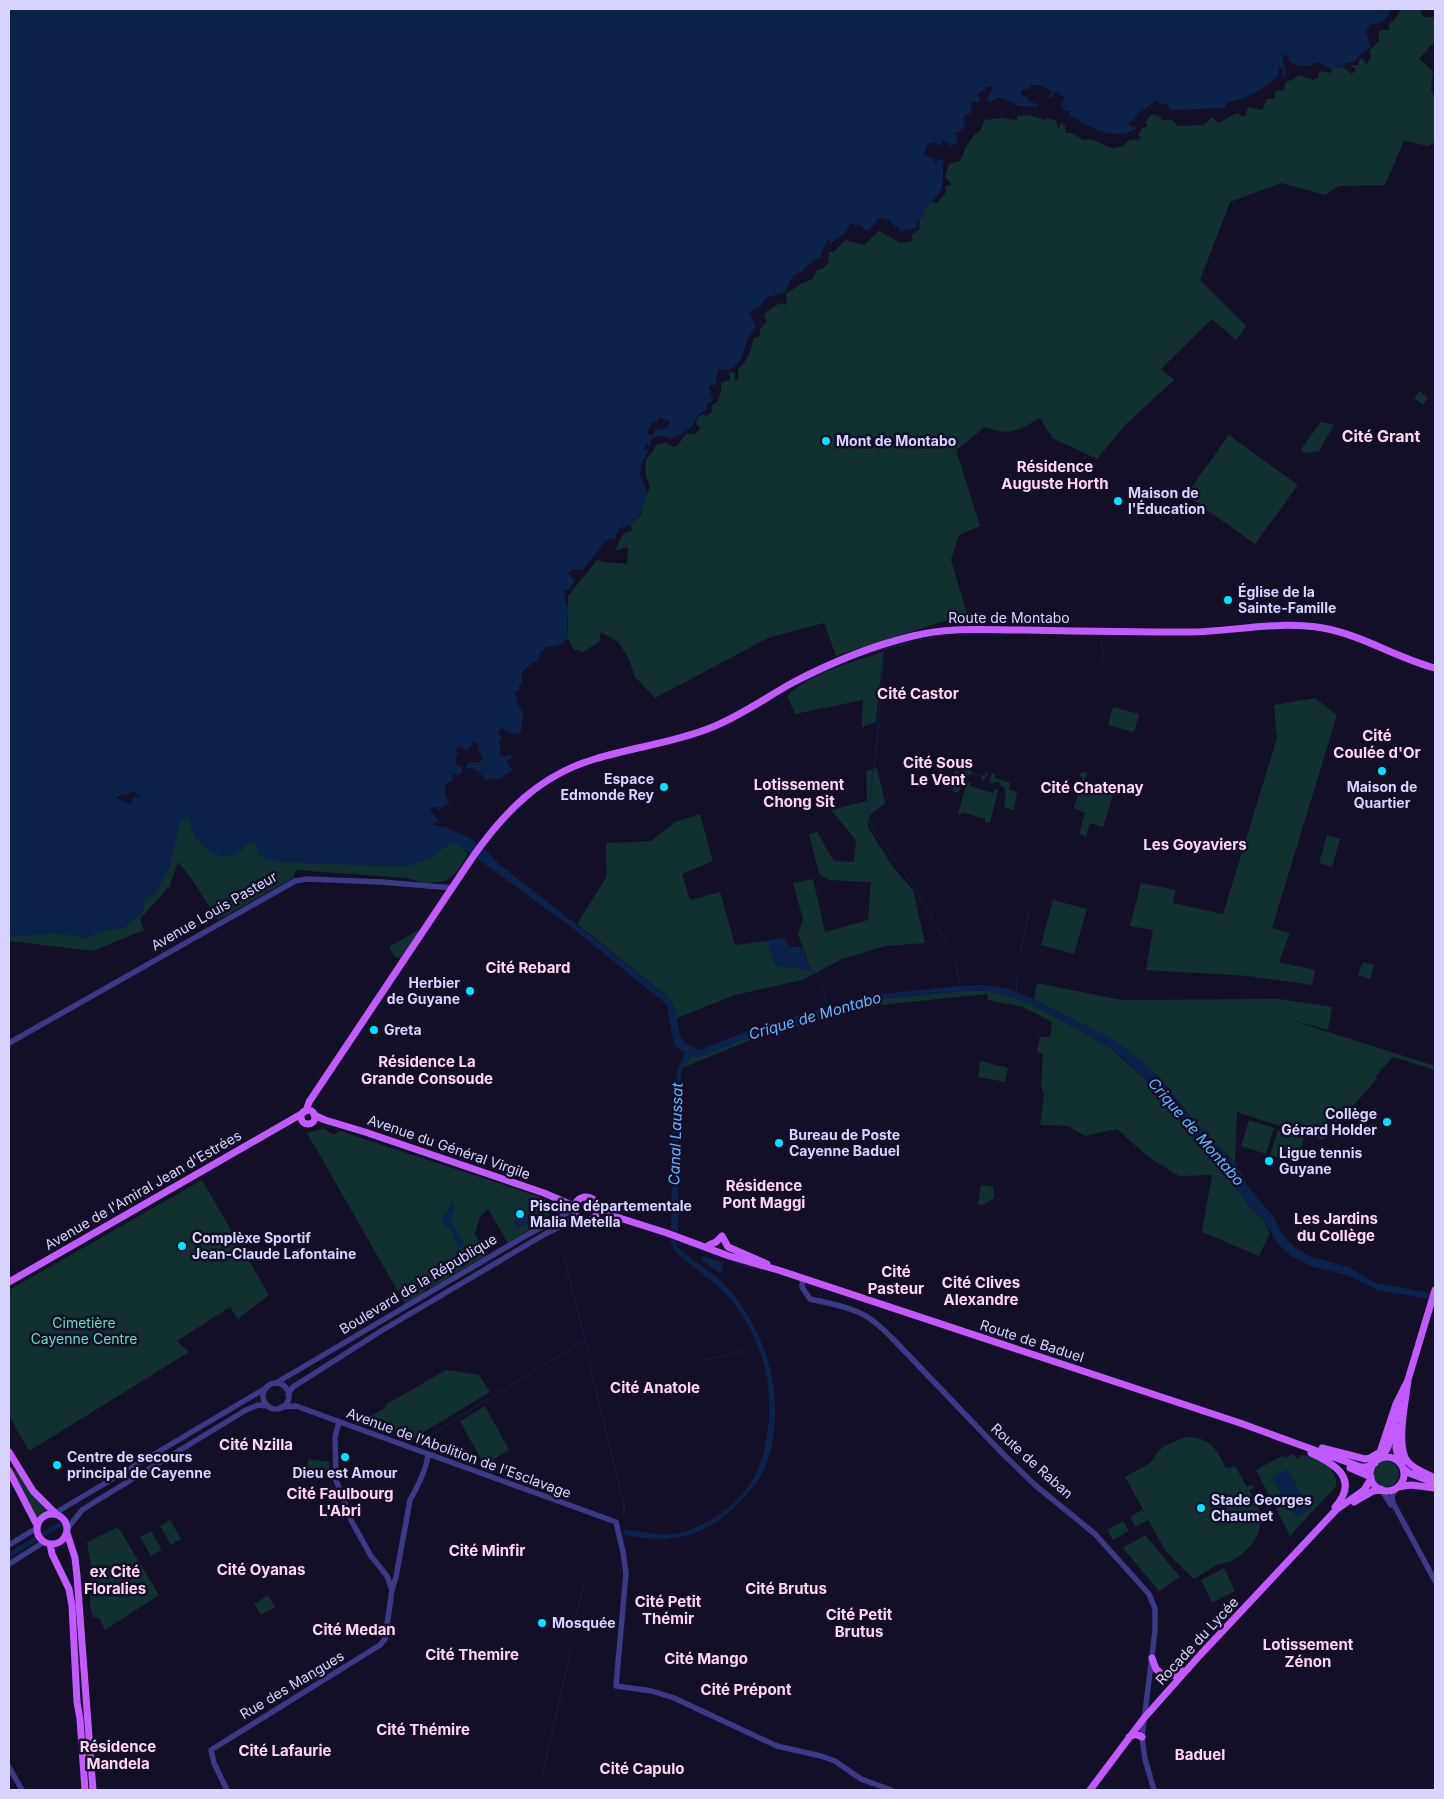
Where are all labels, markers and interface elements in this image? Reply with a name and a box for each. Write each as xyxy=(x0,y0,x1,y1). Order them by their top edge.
district label: Cité Grant xyxy=(1342,426,1420,446)
place label: Mont de Montabo xyxy=(836,432,957,449)
marker: Mont de Montabo xyxy=(820,435,832,447)
district label: Résidence Auguste Horth xyxy=(1001,457,1109,493)
place label: Maison de l'Éducation xyxy=(1128,484,1205,517)
marker: Maison de l'Éducation xyxy=(1112,495,1124,507)
place label: Église de la Sainte-Famille xyxy=(1238,582,1336,616)
marker: Église de la Sainte-Famille xyxy=(1222,594,1234,606)
street label: Route de Montabo xyxy=(948,609,1070,626)
district label: Cité Castor xyxy=(877,684,959,703)
district label: Cité Coulée d'Or xyxy=(1333,726,1421,762)
district label: Cité Sous Le Vent xyxy=(903,753,973,789)
marker: Maison de Quartier xyxy=(1376,765,1388,777)
place label: Espace Edmonde Rey xyxy=(561,770,655,803)
district label: Lotissement Chong Sit xyxy=(754,775,845,811)
district label: Cité Chatenay xyxy=(1040,778,1144,797)
place label: Maison de Quartier xyxy=(1347,778,1417,811)
marker: Espace Edmonde Rey xyxy=(658,781,670,793)
district label: Les Goyaviers xyxy=(1143,835,1247,854)
street label: Avenue Louis Pasteur xyxy=(148,868,280,954)
district label: Cité Rebard xyxy=(485,958,571,977)
place label: Herbier de Guyane xyxy=(387,974,460,1007)
marker: Herbier de Guyane xyxy=(464,985,476,997)
water label: Crique de Montabo xyxy=(746,987,883,1044)
place label: Greta xyxy=(384,1021,422,1038)
marker: Greta xyxy=(368,1024,380,1036)
district label: Résidence La Grande Consoude xyxy=(361,1052,493,1088)
water label: Crique de Montabo xyxy=(1144,1074,1249,1190)
water label: Canal Laussat xyxy=(664,1081,687,1186)
place label: Collège Gérard Holder xyxy=(1281,1105,1377,1138)
street label: Avenue du Général Virgile xyxy=(366,1111,533,1182)
marker: Collège Gérard Holder xyxy=(1381,1116,1393,1128)
street label: Avenue de l'Amiral Jean d'Estrées xyxy=(41,1126,244,1253)
place label: Bureau de Poste Cayenne Baduel xyxy=(789,1126,900,1159)
marker: Bureau de Poste Cayenne Baduel xyxy=(773,1137,785,1149)
place label: Ligue tennis Guyane xyxy=(1279,1144,1362,1177)
marker: Ligue tennis Guyane xyxy=(1263,1155,1275,1167)
district label: Résidence Pont Maggi xyxy=(723,1176,805,1212)
place label: Piscine départementale Malia Metella xyxy=(530,1197,692,1230)
marker: Piscine départementale Malia Metella xyxy=(514,1208,526,1220)
district label: Les Jardins du Collège xyxy=(1294,1209,1378,1245)
place label: Complèxe Sportif Jean-Claude Lafontaine xyxy=(192,1229,356,1262)
street label: Boulevard de la République xyxy=(336,1230,499,1337)
marker: Complèxe Sportif Jean-Claude Lafontaine xyxy=(176,1240,188,1252)
district label: Cité Pasteur xyxy=(868,1262,924,1298)
district label: Cité Clives Alexandre xyxy=(942,1273,1020,1309)
park label: Cimetière Cayenne Centre xyxy=(31,1314,137,1347)
street label: Route de Baduel xyxy=(978,1316,1086,1365)
district label: Cité Anatole xyxy=(610,1378,700,1397)
street label: Avenue de l'Abolition de l'Esclavage xyxy=(345,1404,574,1501)
street label: Route de Raban xyxy=(988,1419,1077,1502)
district label: Cité Nzilla xyxy=(219,1435,293,1454)
place label: Centre de secours principal de Cayenne xyxy=(67,1448,211,1481)
marker: Dieu est Amour xyxy=(339,1451,351,1463)
marker: Centre de secours principal de Cayenne xyxy=(51,1459,63,1471)
place label: Dieu est Amour xyxy=(292,1464,398,1481)
district label: Cité Faulbourg L'Abri xyxy=(287,1484,393,1520)
place label: Stade Georges Chaumet xyxy=(1211,1491,1312,1524)
marker: Stade Georges Chaumet xyxy=(1195,1502,1207,1514)
district label: Cité Minfir xyxy=(449,1541,525,1560)
district label: Cité Oyanas xyxy=(217,1560,305,1579)
district label: ex Cité Floralies xyxy=(84,1562,146,1598)
district label: Cité Brutus xyxy=(745,1579,827,1598)
district label: Cité Petit Thémir xyxy=(635,1592,702,1628)
street label: Rocade du Lycée xyxy=(1152,1593,1242,1688)
district label: Cité Petit Brutus xyxy=(826,1605,893,1641)
place label: Mosquée xyxy=(552,1614,616,1631)
marker: Mosquée xyxy=(536,1617,548,1629)
district label: Cité Medan xyxy=(312,1620,396,1639)
district label: Lotissement Zénon xyxy=(1263,1635,1354,1671)
district label: Cité Themire xyxy=(425,1645,519,1664)
street label: Rue des Mangues xyxy=(237,1647,347,1722)
district label: Cité Mango xyxy=(664,1649,748,1668)
district label: Cité Prépont xyxy=(701,1680,792,1699)
district label: Cité Thémire xyxy=(376,1720,470,1739)
district label: Résidence Mandela xyxy=(80,1737,156,1773)
district label: Cité Lafaurie xyxy=(238,1741,332,1760)
district label: Baduel xyxy=(1175,1745,1225,1764)
district label: Cité Capulo xyxy=(600,1759,684,1778)

